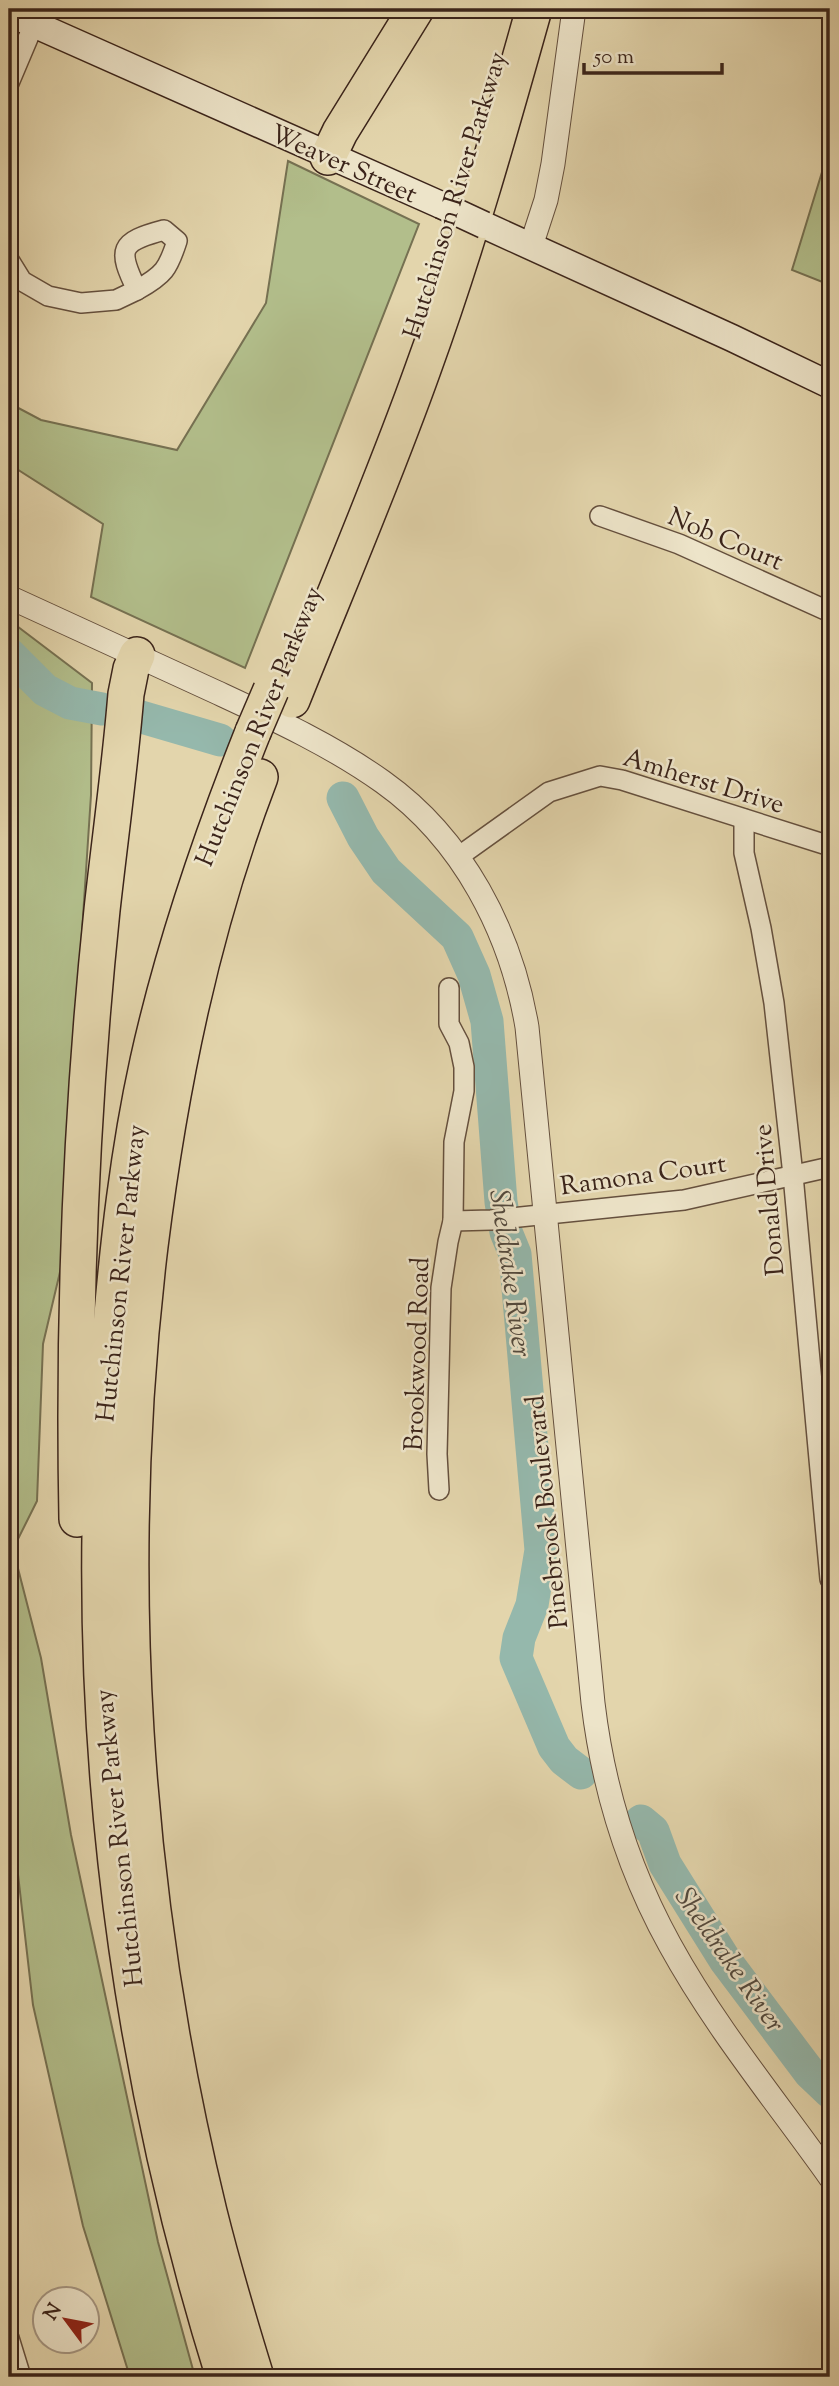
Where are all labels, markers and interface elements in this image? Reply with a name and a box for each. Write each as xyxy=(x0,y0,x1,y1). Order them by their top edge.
scale bar xyxy=(584,32,722,76)
text: 50 m xyxy=(593,43,634,73)
street label: Hutchinson River Parkway xyxy=(395,47,518,344)
street label: Weaver Street xyxy=(264,116,423,214)
street label: Nob Court xyxy=(662,499,789,581)
street label: Hutchinson River Parkway xyxy=(187,581,333,872)
street label: Amherst Drive xyxy=(618,740,788,824)
street label: Donald Drive xyxy=(745,1122,796,1277)
street label: Hutchinson River Parkway xyxy=(88,1123,157,1424)
street label: Ramona Court xyxy=(558,1147,729,1206)
water label: Sheldrake River xyxy=(477,1187,541,1360)
street label: Brookwood Road xyxy=(397,1256,440,1452)
street label: Pinebrook Boulevard xyxy=(518,1393,579,1630)
street label: Hutchinson River Parkway xyxy=(86,1687,155,1988)
water label: Sheldrake River xyxy=(664,1880,793,2041)
north arrow xyxy=(32,2284,102,2354)
text: N xyxy=(38,2299,69,2326)

